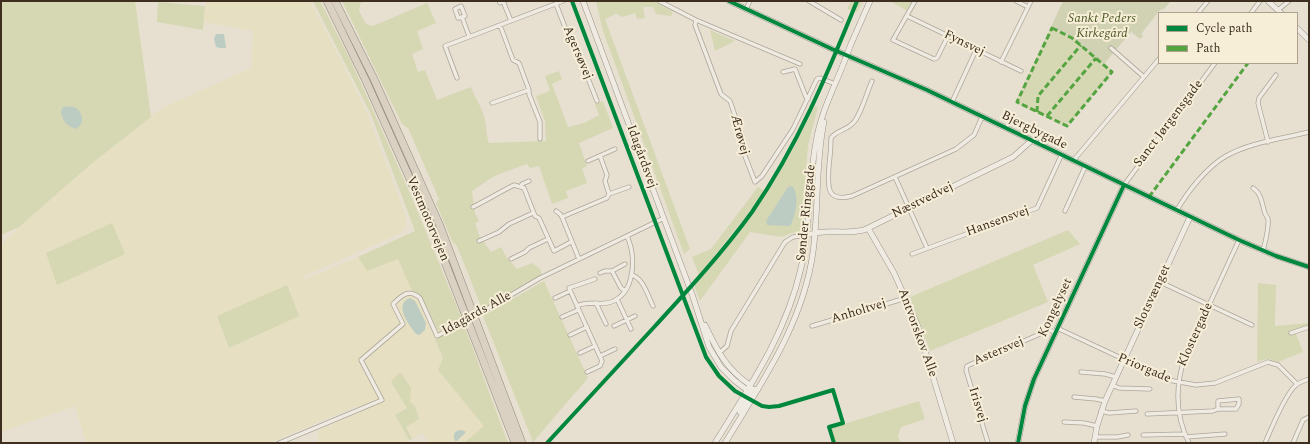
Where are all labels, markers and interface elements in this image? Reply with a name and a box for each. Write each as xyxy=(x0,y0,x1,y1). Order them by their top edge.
park label: Sankt Peders Kirkegård xyxy=(1068,11,1136,42)
legend xyxy=(1158,12,1298,64)
text: Cycle path xyxy=(1196,19,1253,38)
street label: Agersøvej xyxy=(559,24,595,82)
street label: Fynsvej xyxy=(941,27,987,61)
text: Path xyxy=(1196,39,1221,58)
street label: Sanct Jørgensgade xyxy=(1131,77,1207,171)
street label: Bjergbygade xyxy=(998,108,1070,154)
street label: Ærøvej xyxy=(726,113,752,157)
street label: Idagårdsvej xyxy=(622,123,660,191)
street label: Sønder Ringgade xyxy=(794,164,820,262)
street label: Vestmotorvejen xyxy=(402,174,452,264)
street label: Næstvedvej xyxy=(890,179,956,223)
street label: Hansensvej xyxy=(964,203,1032,241)
street label: Slotsvænget xyxy=(1131,262,1175,332)
street label: Kongelyset xyxy=(1036,276,1076,340)
street label: Antvorskov Alle xyxy=(894,287,940,379)
street label: Idagårds Alle xyxy=(440,289,514,339)
street label: Anholtvej xyxy=(829,296,889,328)
street label: Klostergade xyxy=(1175,301,1217,369)
street label: Astersvej xyxy=(971,334,1027,370)
street label: Priorgade xyxy=(1115,351,1173,387)
street label: Irisvej xyxy=(964,385,990,425)

